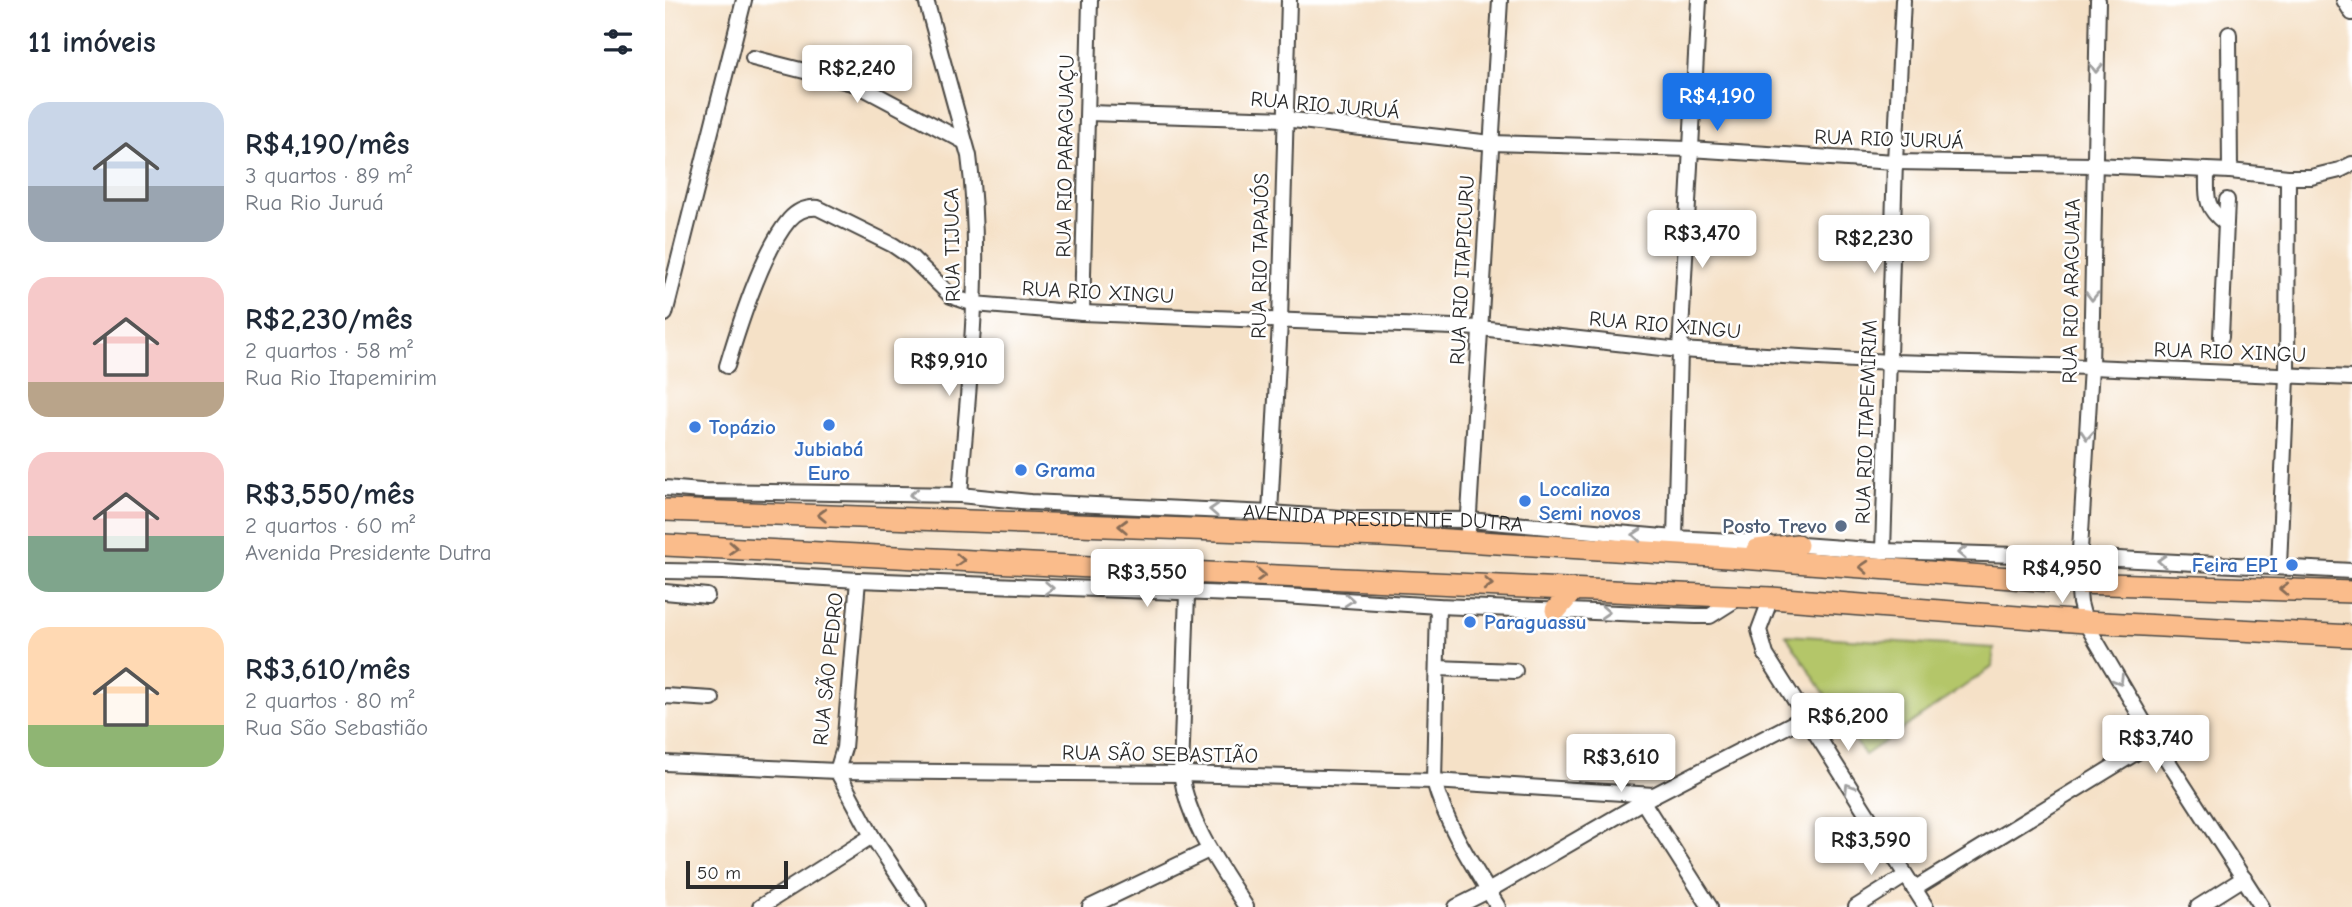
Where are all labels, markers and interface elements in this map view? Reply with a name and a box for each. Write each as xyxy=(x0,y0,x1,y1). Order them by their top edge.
icon: filters xyxy=(599,23,637,61)
text: 11 imóveis xyxy=(28,25,156,60)
pin: R$2,240 xyxy=(792,46,922,105)
text: R$2,240 xyxy=(818,54,896,81)
street label: RUA RIO PARAGUAÇU xyxy=(1051,54,1079,258)
one-way arrow xyxy=(2088,63,2104,74)
pin: R$4,190 xyxy=(1652,74,1782,133)
text: R$4,190 xyxy=(1679,82,1755,109)
street label: RUA RIO JURUÁ xyxy=(1249,87,1401,123)
street label: RUA RIO JURUÁ xyxy=(1814,124,1964,154)
text: R$4,190/mês xyxy=(245,127,410,162)
icon: home xyxy=(84,130,168,214)
text: 3 quartos · 89 m² xyxy=(245,162,412,189)
street label: RUA RIO TAPAJÓS xyxy=(1247,173,1273,339)
street label: RUA RIO ITAPICURU xyxy=(1445,175,1479,365)
street label: RUA TIJUCA xyxy=(939,188,965,302)
text: Rua Rio Juruá xyxy=(245,189,384,216)
street label: RUA RIO ARAGUAIA xyxy=(2057,198,2085,384)
pin: R$3,470 xyxy=(1637,210,1767,270)
pin: R$2,230 xyxy=(1809,216,1939,275)
text: R$3,470 xyxy=(1663,219,1741,246)
text: R$2,230 xyxy=(1834,224,1914,251)
street label: RUA RIO XINGU xyxy=(1021,276,1175,308)
one-way arrow xyxy=(2085,290,2100,301)
text: R$2,230/mês xyxy=(245,302,413,337)
icon: home xyxy=(84,305,168,389)
street label: RUA RIO XINGU xyxy=(1588,306,1742,344)
street label: RUA RIO ITAPEMIRIM xyxy=(1850,319,1882,525)
text: 2 quartos · 58 m² xyxy=(245,337,413,364)
street label: RUA RIO XINGU xyxy=(2153,337,2307,367)
pin: R$9,910 xyxy=(884,338,1014,398)
text: R$9,910 xyxy=(910,347,988,374)
text: Rua Rio Itapemirim xyxy=(245,364,437,391)
place label: Topázio xyxy=(709,415,776,439)
marker: Jubiabá Euro xyxy=(821,417,837,433)
marker: Topázio xyxy=(687,419,703,435)
one-way arrow xyxy=(2080,430,2095,441)
place label: Jubiabá Euro xyxy=(794,437,864,485)
place label: Grama xyxy=(1035,458,1096,482)
marker: Grama xyxy=(1013,462,1029,478)
text: R$3,550/mês xyxy=(245,477,415,512)
place label: Localiza Semi novos xyxy=(1539,477,1641,525)
icon: home xyxy=(84,480,168,564)
one-way arrow xyxy=(908,487,919,502)
marker: Localiza Semi novos xyxy=(1517,493,1533,509)
street label: AVENIDA PRESIDENTE DUTRA xyxy=(1243,500,1524,537)
one-way arrow xyxy=(1209,503,1220,518)
one-way arrow xyxy=(816,507,827,523)
text: 2 quartos · 60 m² xyxy=(245,512,415,539)
place label: Posto Trevo xyxy=(1722,514,1827,538)
one-way arrow xyxy=(1117,518,1128,533)
marker: Posto Trevo xyxy=(1833,518,1849,534)
one-way arrow xyxy=(1631,527,1643,542)
text: Avenida Presidente Dutra xyxy=(245,539,492,566)
one-way arrow xyxy=(728,540,739,555)
one-way arrow xyxy=(1956,546,1967,561)
pin: R$4,950 xyxy=(1997,546,2127,605)
pin: R$3,550 xyxy=(1082,550,1212,609)
one-way arrow xyxy=(955,552,966,567)
one-way arrow xyxy=(2156,553,2167,568)
place label: Feira EPI xyxy=(2192,553,2278,577)
text: R$4,950 xyxy=(2022,554,2102,581)
marker: Feira EPI xyxy=(2284,557,2300,573)
text: R$3,550 xyxy=(1107,558,1187,585)
one-way arrow xyxy=(1858,560,1869,575)
one-way arrow xyxy=(1256,568,1267,583)
one-way arrow xyxy=(1483,577,1494,592)
one-way arrow xyxy=(1043,581,1054,596)
one-way arrow xyxy=(2278,582,2289,597)
street label: RUA SÃO PEDRO xyxy=(808,591,848,747)
one-way arrow xyxy=(1344,592,1355,607)
one-way arrow xyxy=(1599,604,1610,619)
place label: Paraguassu xyxy=(1484,610,1587,634)
marker: Paraguassu xyxy=(1462,614,1478,630)
text: R$3,610/mês xyxy=(245,652,410,687)
icon: home xyxy=(84,655,168,739)
one-way arrow xyxy=(2111,673,2124,686)
text: 2 quartos · 80 m² xyxy=(245,687,415,714)
pin: R$6,200 xyxy=(1783,694,1913,753)
text: R$6,200 xyxy=(1807,702,1889,729)
text: Rua São Sebastião xyxy=(245,714,428,741)
pin: R$3,740 xyxy=(2091,716,2221,775)
text: R$3,740 xyxy=(2118,724,2194,751)
pin: R$3,610 xyxy=(1556,734,1686,794)
street label: RUA SÃO SEBASTIÃO xyxy=(1062,740,1258,768)
text: R$3,610 xyxy=(1582,743,1660,770)
one-way arrow xyxy=(1845,782,1858,795)
pin: R$3,590 xyxy=(1806,818,1936,877)
text: R$3,590 xyxy=(1831,826,1911,853)
scale bar xyxy=(686,858,787,890)
text: 50 m xyxy=(697,862,741,884)

